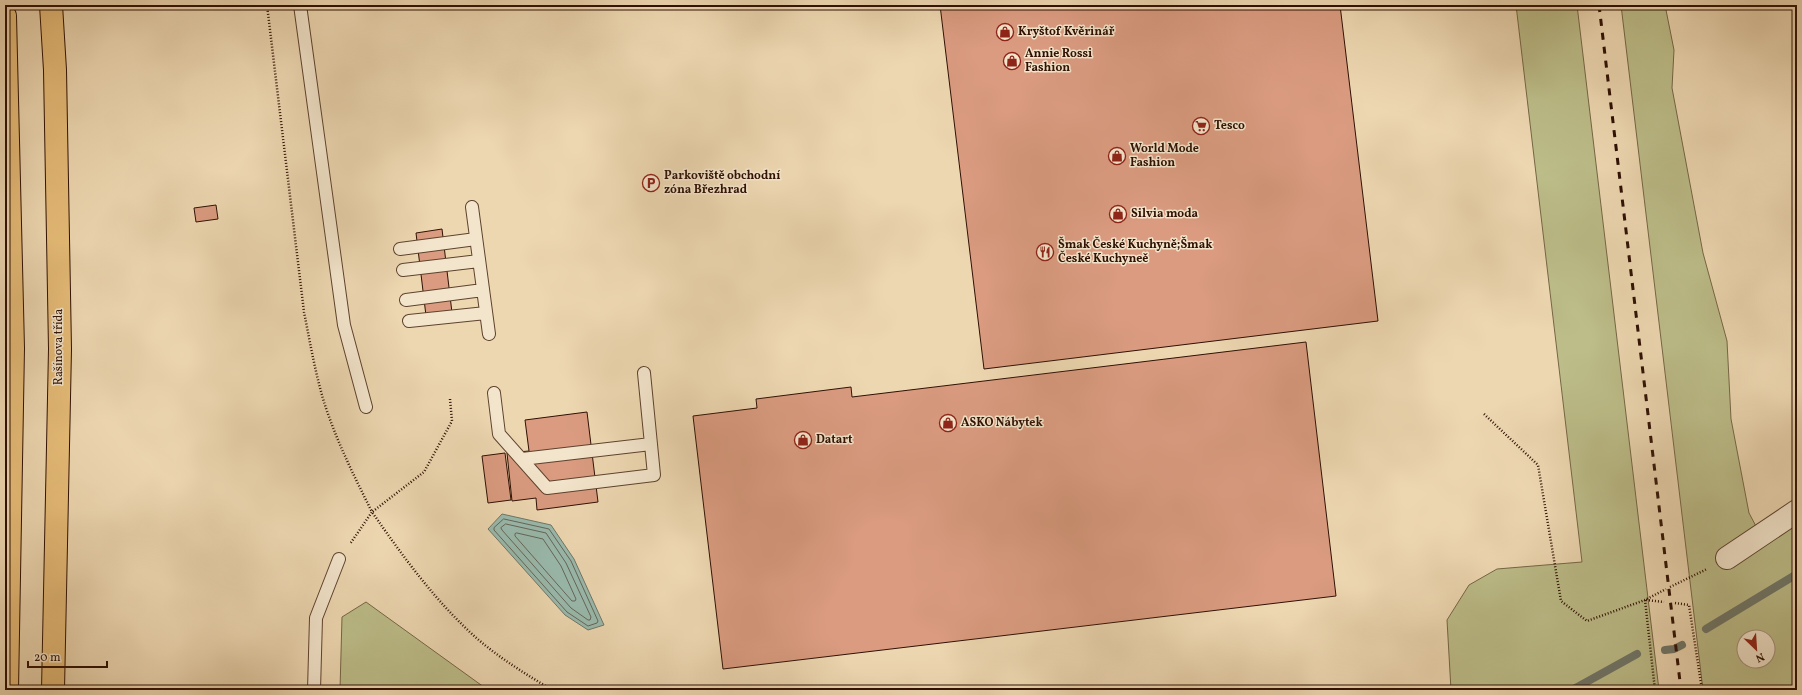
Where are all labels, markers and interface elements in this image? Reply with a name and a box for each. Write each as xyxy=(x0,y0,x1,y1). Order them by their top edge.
shop icon: Kryštof Kvěrinář xyxy=(995,22,1015,42)
place label: Kryštof Kvěrinář xyxy=(1018,24,1115,40)
place label: Annie Rossi Fashion xyxy=(1025,46,1092,76)
shop icon: Annie Rossi Fashion xyxy=(1002,51,1022,71)
supermarket icon: Tesco xyxy=(1191,116,1211,136)
place label: Tesco xyxy=(1214,118,1245,134)
place label: World Mode Fashion xyxy=(1130,141,1199,171)
shop icon: World Mode Fashion xyxy=(1107,146,1127,166)
place label: Parkoviště obchodní zóna Březhrad xyxy=(664,168,780,198)
parking icon: Parkoviště obchodní zóna Březhrad xyxy=(641,173,661,193)
shop icon: Silvia moda xyxy=(1108,204,1128,224)
place label: Silvia moda xyxy=(1131,206,1198,222)
place label: Šmak České Kuchyně;Šmak České Kuchyneě xyxy=(1058,236,1213,267)
restaurant icon: Šmak České Kuchyně;Šmak České Kuchyneě xyxy=(1035,242,1055,262)
street label: Rašínova třída xyxy=(51,309,67,385)
shop icon: ASKO Nábytek xyxy=(938,413,958,433)
place label: ASKO Nábytek xyxy=(961,415,1043,431)
shop icon: Datart xyxy=(793,430,813,450)
place label: Datart xyxy=(816,432,853,448)
north arrow xyxy=(1736,629,1776,669)
scale bar xyxy=(28,643,107,669)
text: N xyxy=(1753,648,1766,665)
text: 20 m xyxy=(34,650,61,666)

